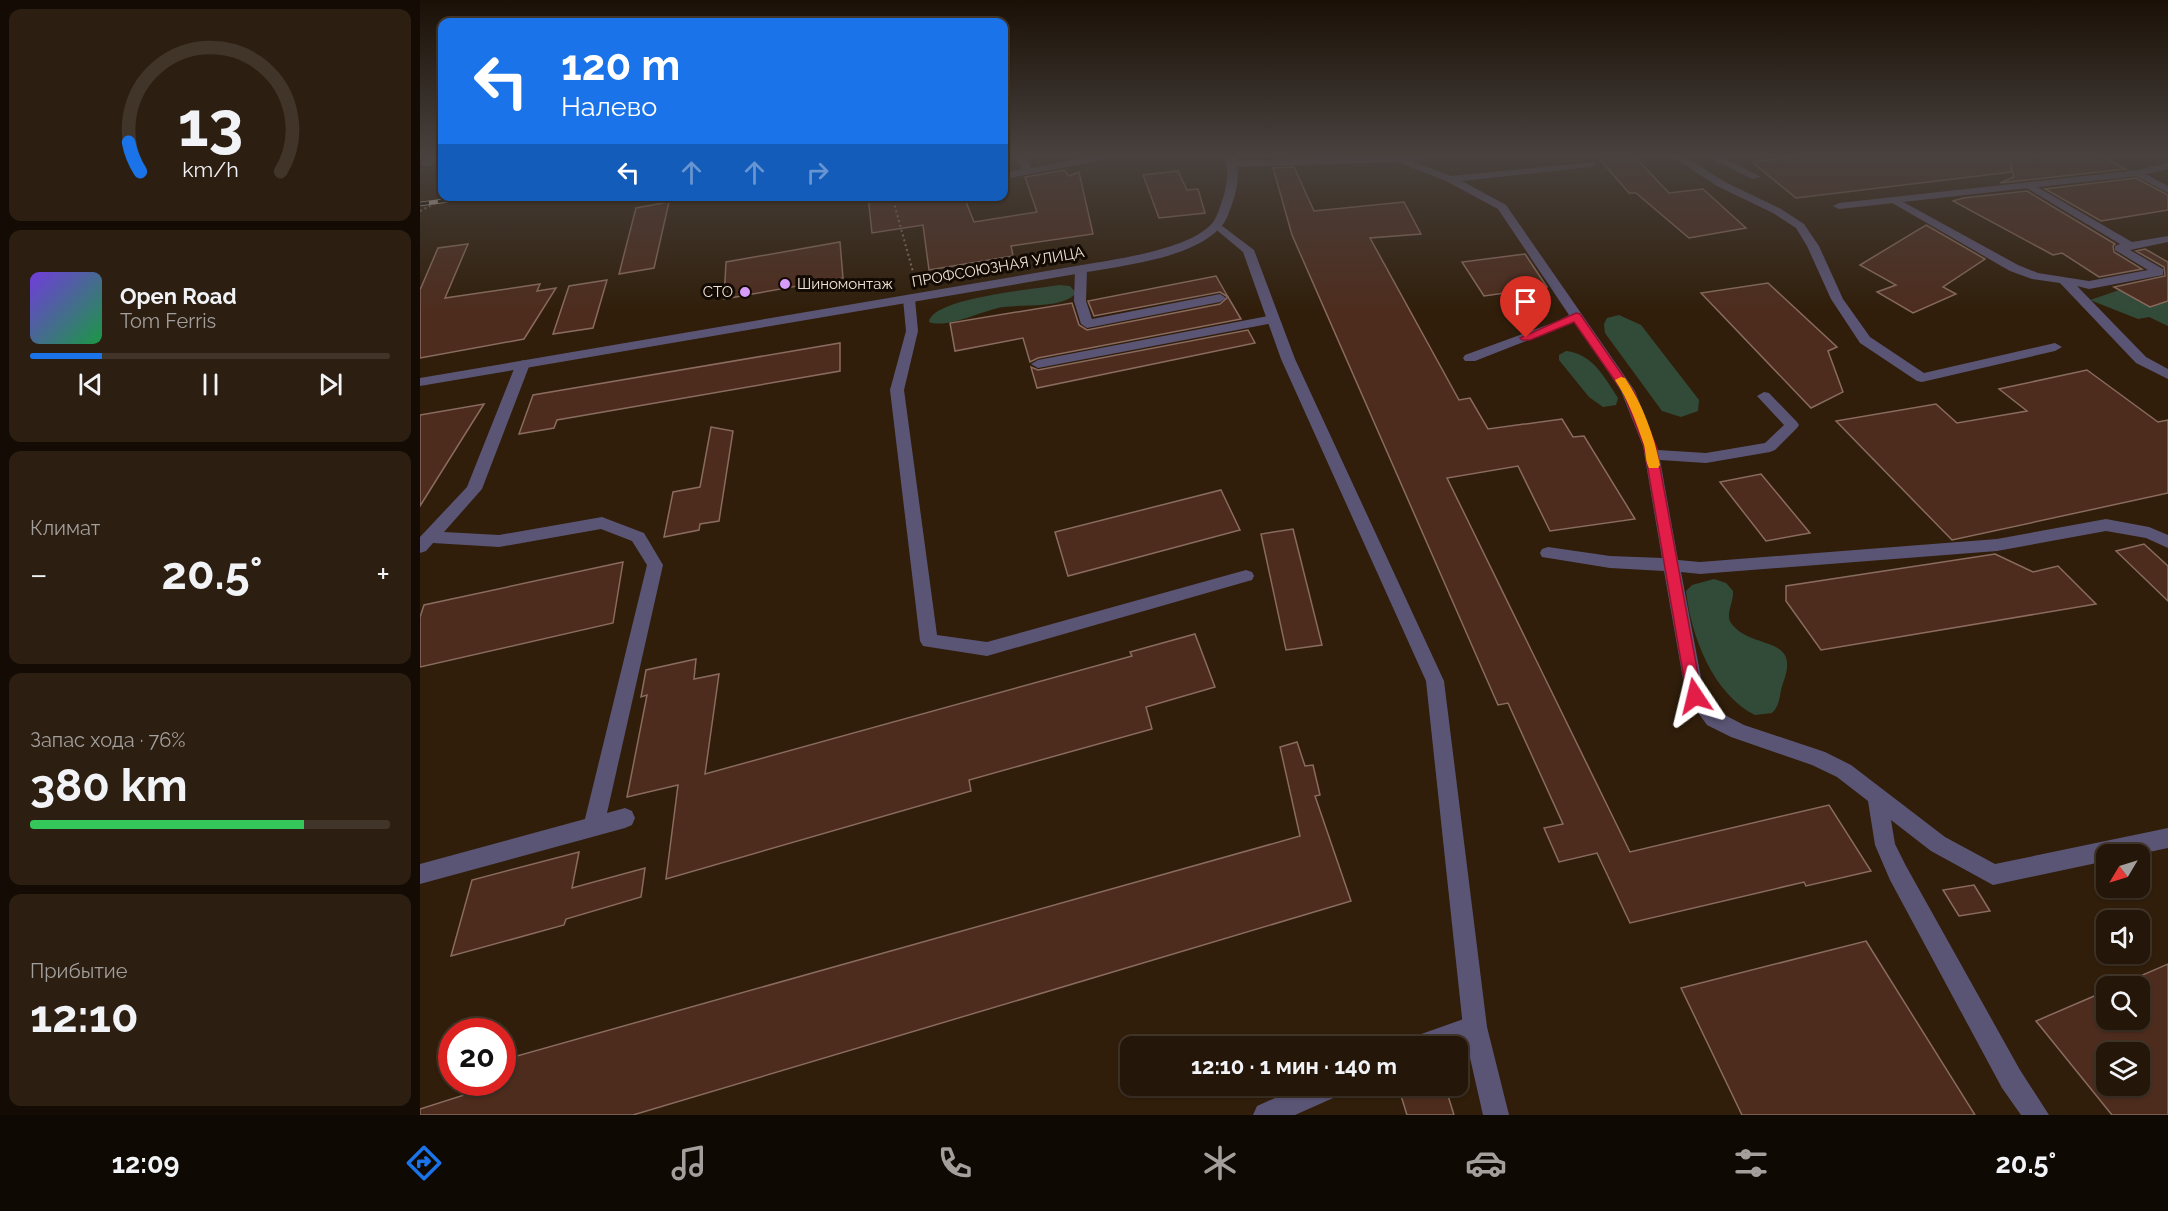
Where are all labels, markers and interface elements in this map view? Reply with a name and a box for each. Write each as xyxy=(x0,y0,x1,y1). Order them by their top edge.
text: 120 m xyxy=(561,41,680,90)
icon: left xyxy=(462,42,540,120)
text: 13 xyxy=(177,87,243,161)
text: Налево xyxy=(561,91,657,122)
icon: left xyxy=(612,156,645,189)
icon: ahead xyxy=(675,156,708,189)
icon: ahead xyxy=(738,156,771,189)
icon: right xyxy=(801,156,834,189)
text: km/h xyxy=(182,157,238,182)
street label: ПРОФСОЮЗНАЯ УЛИЦА xyxy=(910,243,1086,291)
place label: Шиномонтаж xyxy=(797,275,893,293)
pin xyxy=(1500,276,1551,338)
marker: Шиномонтаж xyxy=(778,277,792,291)
text: Open Road xyxy=(120,283,237,309)
place label: СТО xyxy=(703,283,733,301)
marker: СТО xyxy=(738,285,752,299)
icon: arrive xyxy=(1509,285,1542,318)
text: Tom Ferris xyxy=(120,309,216,333)
icon: previous xyxy=(74,368,107,401)
icon: pause xyxy=(194,368,227,401)
icon: next xyxy=(314,368,347,401)
text: Климат xyxy=(30,516,100,540)
text: 20.5° xyxy=(162,547,262,600)
text: − xyxy=(30,555,48,594)
text: + xyxy=(376,555,390,594)
position arrow xyxy=(1663,664,1727,728)
text: Запас хода · 76% xyxy=(30,728,186,752)
text: 380 km xyxy=(30,759,188,812)
north arrow xyxy=(2096,844,2150,898)
map controls xyxy=(2096,844,2150,1096)
button: sound xyxy=(2096,910,2150,964)
text: Прибытие xyxy=(30,959,127,983)
button: search xyxy=(2096,976,2150,1030)
text: 12:10 xyxy=(30,990,139,1043)
speed limit sign: 20 xyxy=(438,1018,516,1096)
button: layers xyxy=(2096,1042,2150,1096)
text: 12:10 · 1 мин · 140 m xyxy=(1191,1053,1397,1079)
icon: directions xyxy=(403,1142,445,1184)
icon: music xyxy=(668,1142,710,1184)
icon: phone xyxy=(934,1142,976,1184)
icon: climate xyxy=(1199,1142,1241,1184)
icon: car xyxy=(1465,1142,1507,1184)
icon: filters xyxy=(1730,1142,1772,1184)
text: 12:09 xyxy=(112,1148,179,1179)
text: 20.5° xyxy=(1996,1148,2056,1179)

